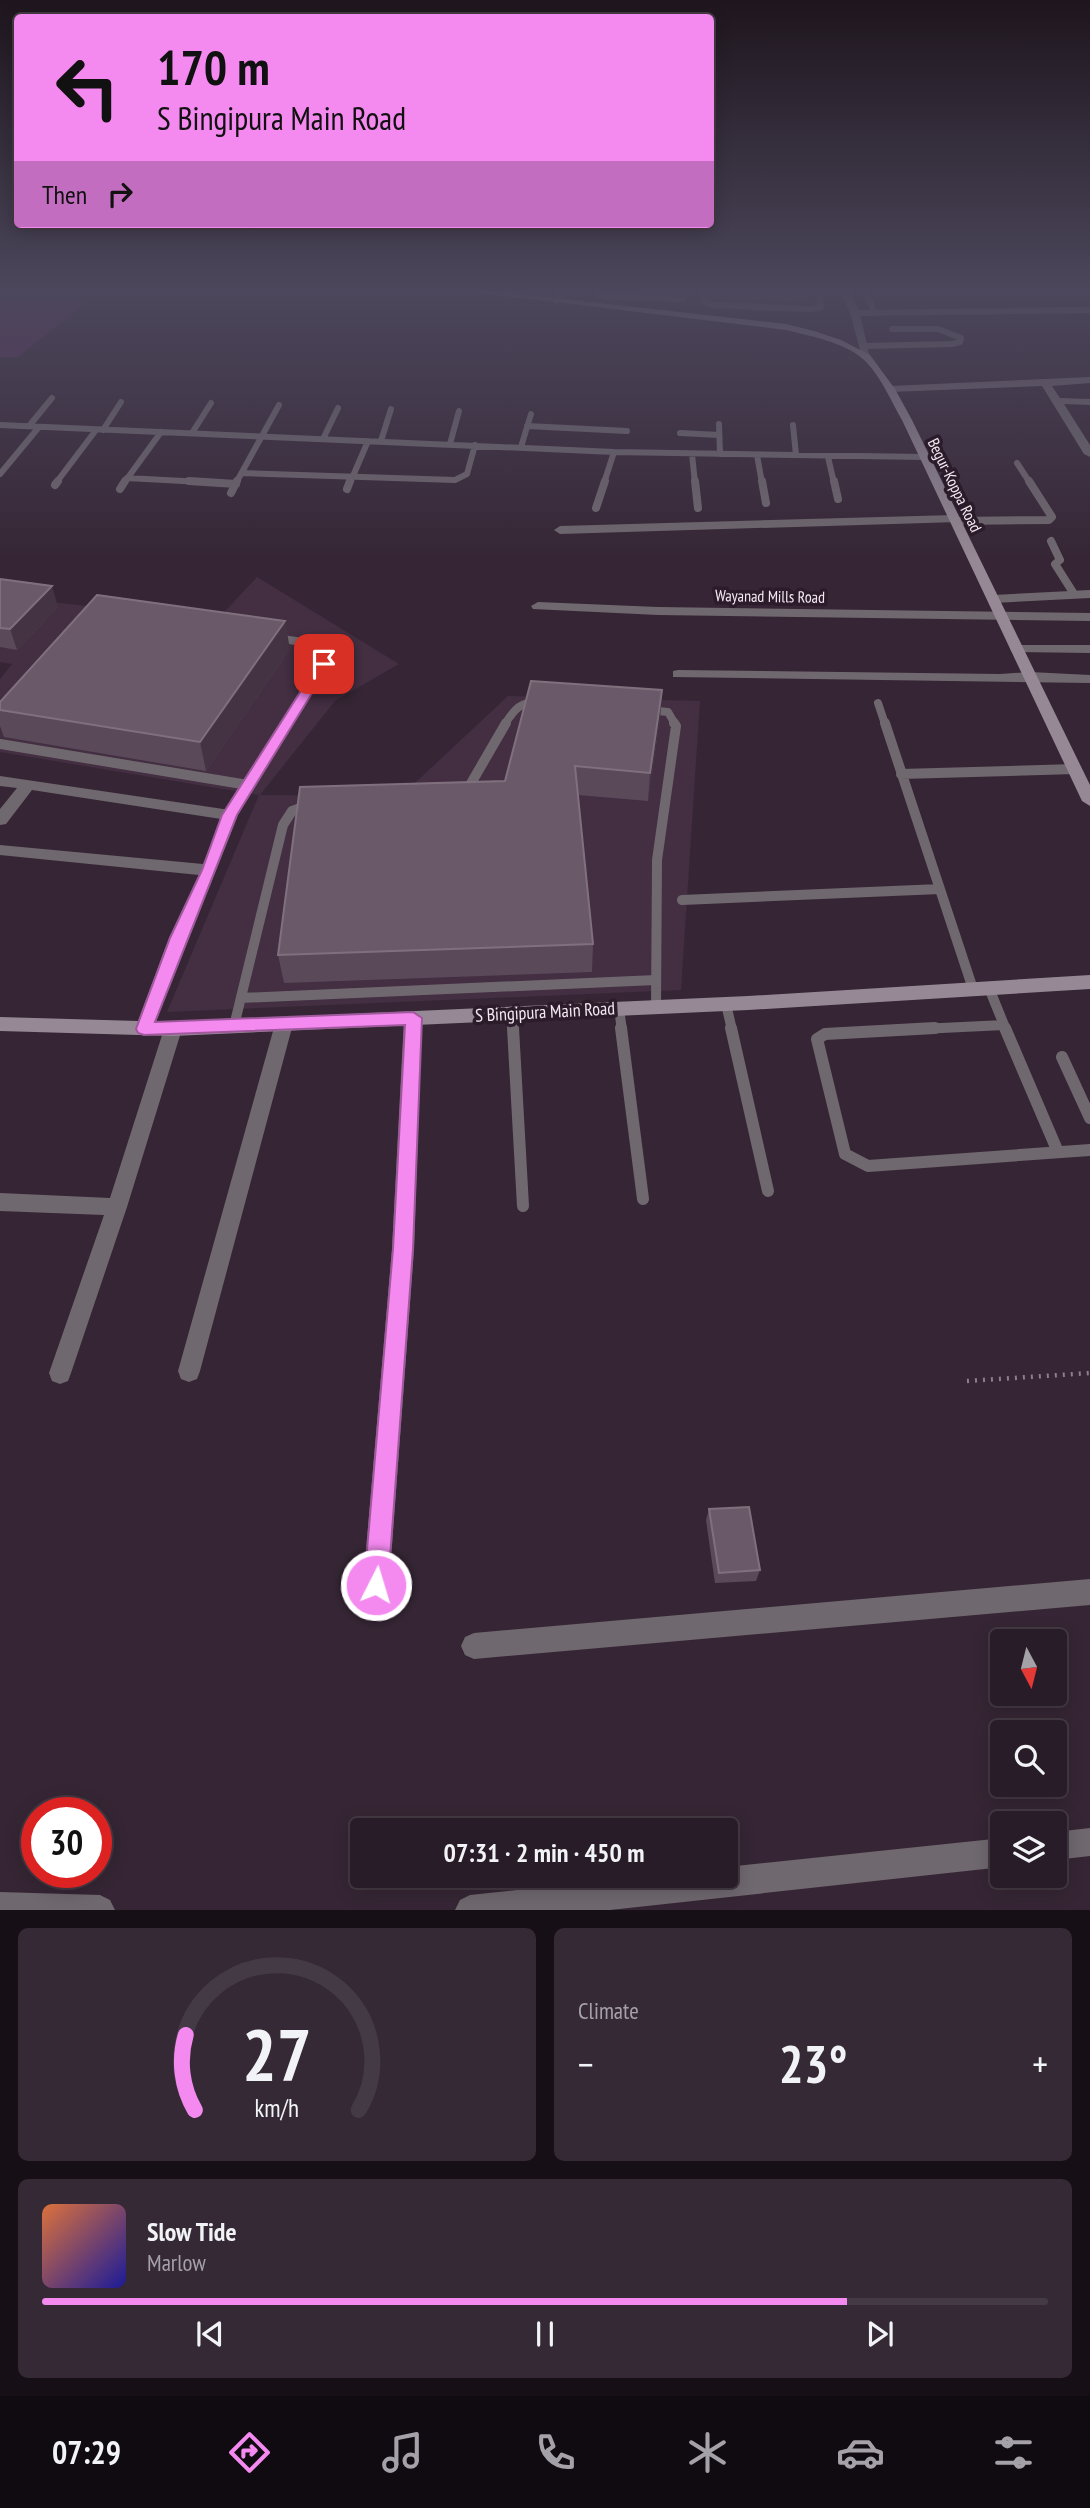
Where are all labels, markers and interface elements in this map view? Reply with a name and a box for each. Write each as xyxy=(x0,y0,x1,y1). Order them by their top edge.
text: 170 m xyxy=(157,35,270,99)
icon: left xyxy=(42,42,133,133)
text: S Bingipura Main Road xyxy=(157,97,406,139)
icon: right xyxy=(101,175,139,213)
text: Then xyxy=(42,178,87,211)
street label: Begur-Koppa Road xyxy=(924,435,986,535)
street label: Wayanad Mills Road xyxy=(715,585,825,607)
pin xyxy=(294,634,354,694)
icon: arrive xyxy=(305,645,343,683)
street label: S Bingipura Main Road xyxy=(474,996,616,1027)
position arrow xyxy=(339,1548,413,1622)
north arrow xyxy=(990,1629,1068,1706)
map controls xyxy=(990,1629,1067,1888)
button: search xyxy=(990,1720,1067,1797)
speed limit sign: 30 xyxy=(21,1797,112,1888)
button: layers xyxy=(990,1811,1067,1888)
text: 07:31 · 2 min · 450 m xyxy=(444,1836,644,1869)
text: Climate xyxy=(578,1996,639,2025)
text: 27 xyxy=(242,2007,312,2101)
text: 23° xyxy=(779,2030,847,2097)
text: − xyxy=(578,2039,594,2088)
text: + xyxy=(1032,2039,1048,2088)
text: km/h xyxy=(255,2092,299,2124)
text: Slow Tide xyxy=(147,2215,237,2248)
text: Marlow xyxy=(147,2248,206,2277)
icon: previous xyxy=(191,2315,229,2353)
icon: pause xyxy=(526,2315,564,2353)
icon: next xyxy=(861,2315,899,2353)
icon: directions xyxy=(225,2428,274,2477)
icon: music xyxy=(378,2428,427,2477)
icon: phone xyxy=(531,2428,580,2477)
icon: climate xyxy=(683,2428,732,2477)
icon: car xyxy=(836,2428,885,2477)
icon: filters xyxy=(989,2428,1038,2477)
text: 07:29 xyxy=(52,2431,121,2473)

